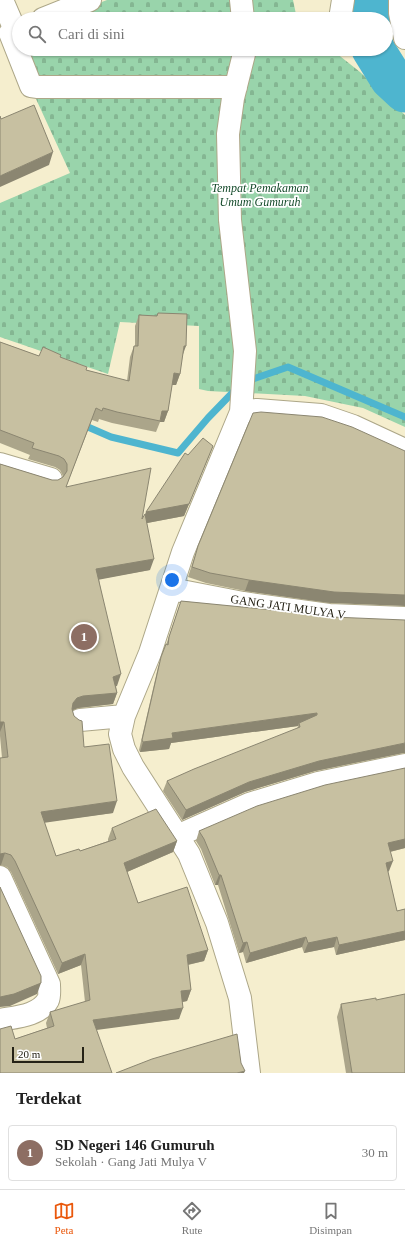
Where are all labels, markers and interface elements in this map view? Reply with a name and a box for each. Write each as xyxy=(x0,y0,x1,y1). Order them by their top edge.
search box xyxy=(12,12,393,56)
icon: search xyxy=(26,23,48,45)
text: Cari di sini xyxy=(58,26,125,42)
park label: Tempat Pemakaman Umum Gumuruh xyxy=(211,181,309,209)
your location xyxy=(162,570,182,590)
street label: GANG JATI MULYA V xyxy=(229,592,347,622)
pin: 1 xyxy=(71,622,97,652)
scale bar xyxy=(12,1045,84,1064)
text: 20 m xyxy=(18,1048,40,1060)
text: Terdekat xyxy=(16,1089,82,1108)
text: SD Negeri 146 Gumuruh xyxy=(55,1137,215,1153)
text: 1 xyxy=(27,1145,33,1160)
text: 30 m xyxy=(362,1145,388,1160)
text: Sekolah · Gang Jati Mulya V xyxy=(55,1154,207,1169)
tab: Peta xyxy=(53,1200,75,1236)
tab: Rute xyxy=(181,1200,203,1236)
tab: Disimpan xyxy=(309,1200,352,1236)

